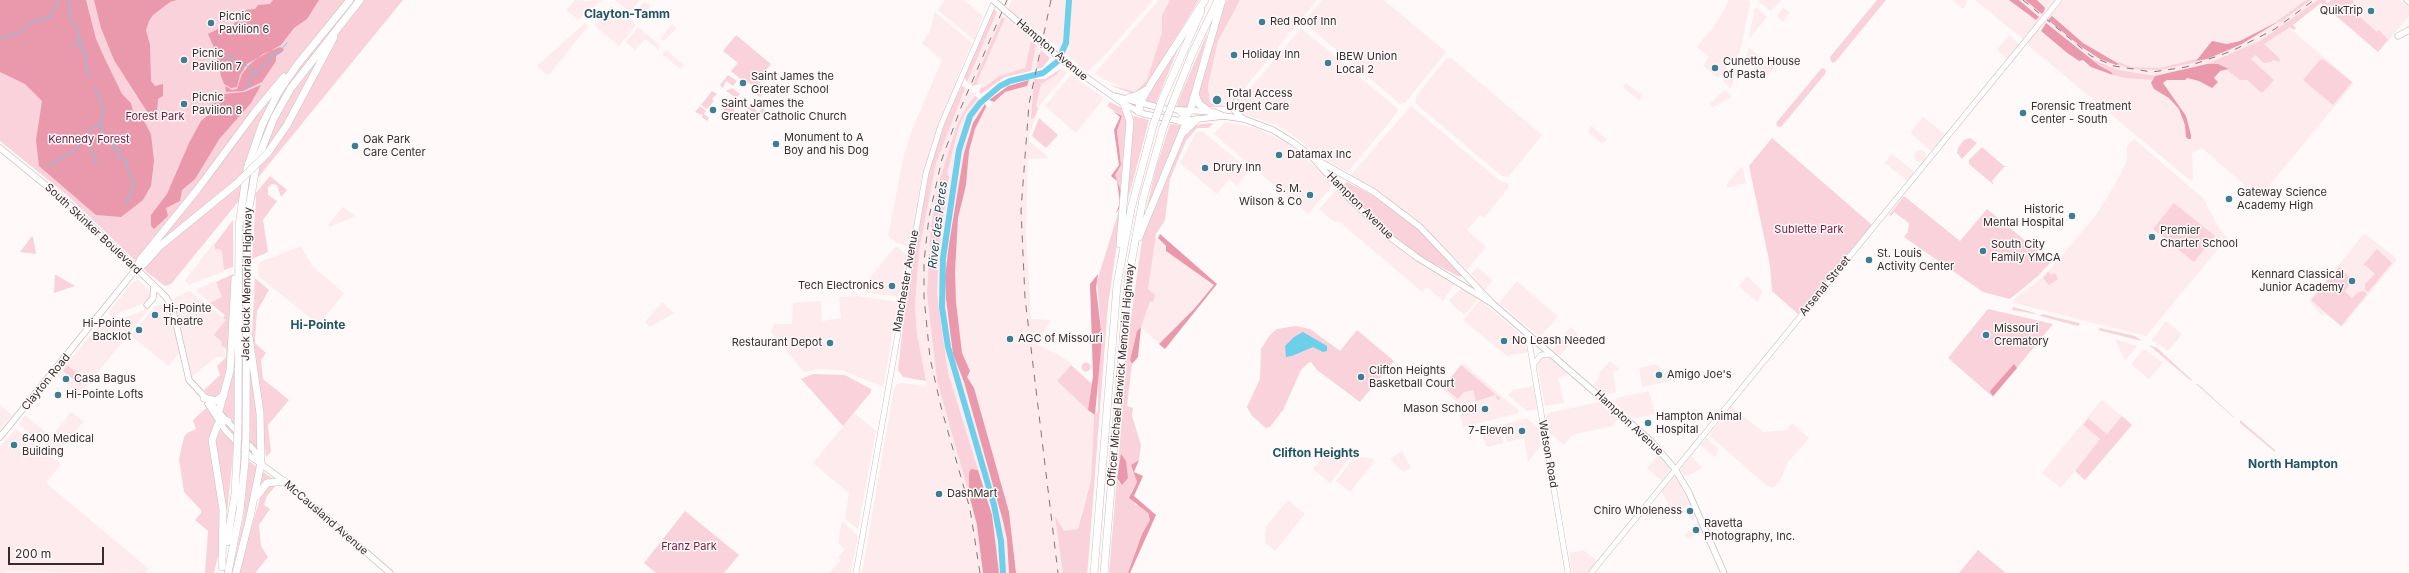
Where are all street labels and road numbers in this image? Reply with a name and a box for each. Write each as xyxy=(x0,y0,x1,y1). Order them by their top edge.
street label: Hampton Avenue xyxy=(1014,16,1090,84)
street label: Hampton Avenue xyxy=(1324,170,1396,242)
street label: South Skinker Boulevard xyxy=(42,181,144,277)
street label: Jack Buck Memorial Highway xyxy=(239,207,255,361)
street label: Manchester Avenue xyxy=(891,229,921,333)
street label: Arsenal Street xyxy=(1797,253,1853,319)
street label: Officer Michael Barwick Memorial Highway xyxy=(1105,263,1137,487)
street label: Clayton Road xyxy=(19,351,73,413)
street label: Hampton Avenue xyxy=(1592,388,1666,458)
street label: Watson Road xyxy=(1536,419,1560,489)
street label: McCausland Avenue xyxy=(281,478,371,558)

